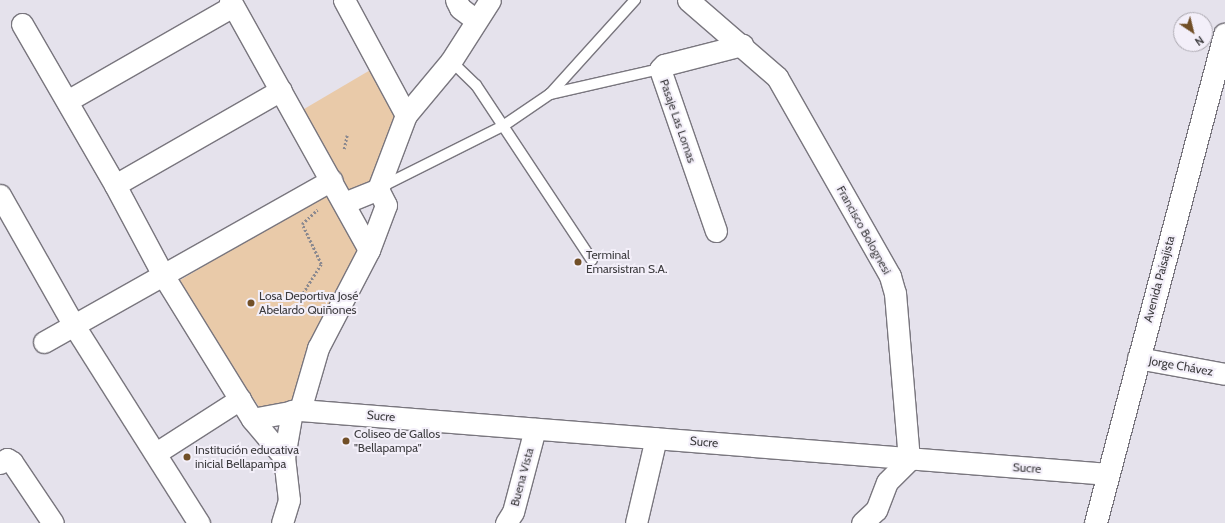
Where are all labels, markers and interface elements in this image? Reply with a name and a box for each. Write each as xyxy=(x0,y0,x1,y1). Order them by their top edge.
north arrow xyxy=(1173,12,1213,52)
text: N xyxy=(1192,33,1207,49)
street label: Pasaje Las Lomas xyxy=(657,77,699,165)
street label: Francisco Bolognesi xyxy=(834,183,894,277)
street label: Avenida Paisajista xyxy=(1141,234,1177,324)
place label: Terminal Emarsistran S.A. xyxy=(586,248,667,276)
marker: Terminal Emarsistran S.A. xyxy=(573,257,583,267)
place label: Losa Deportiva José Abelardo Quiñones xyxy=(259,289,358,317)
marker: Losa Deportiva José Abelardo Quiñones xyxy=(246,298,256,308)
street label: Jorge Chávez xyxy=(1148,353,1214,379)
street label: Sucre xyxy=(366,408,396,424)
place label: Coliseo de Gallos "Bellapampa" xyxy=(354,427,440,455)
street label: Sucre xyxy=(689,434,719,450)
marker: Coliseo de Gallos "Bellapampa" xyxy=(341,436,351,446)
place label: Institución educativa inicial Bellapampa xyxy=(195,443,299,471)
street label: Buena Vista xyxy=(507,446,537,508)
marker: Institución educativa inicial Bellapampa xyxy=(182,452,192,462)
street label: Sucre xyxy=(1012,460,1042,476)

